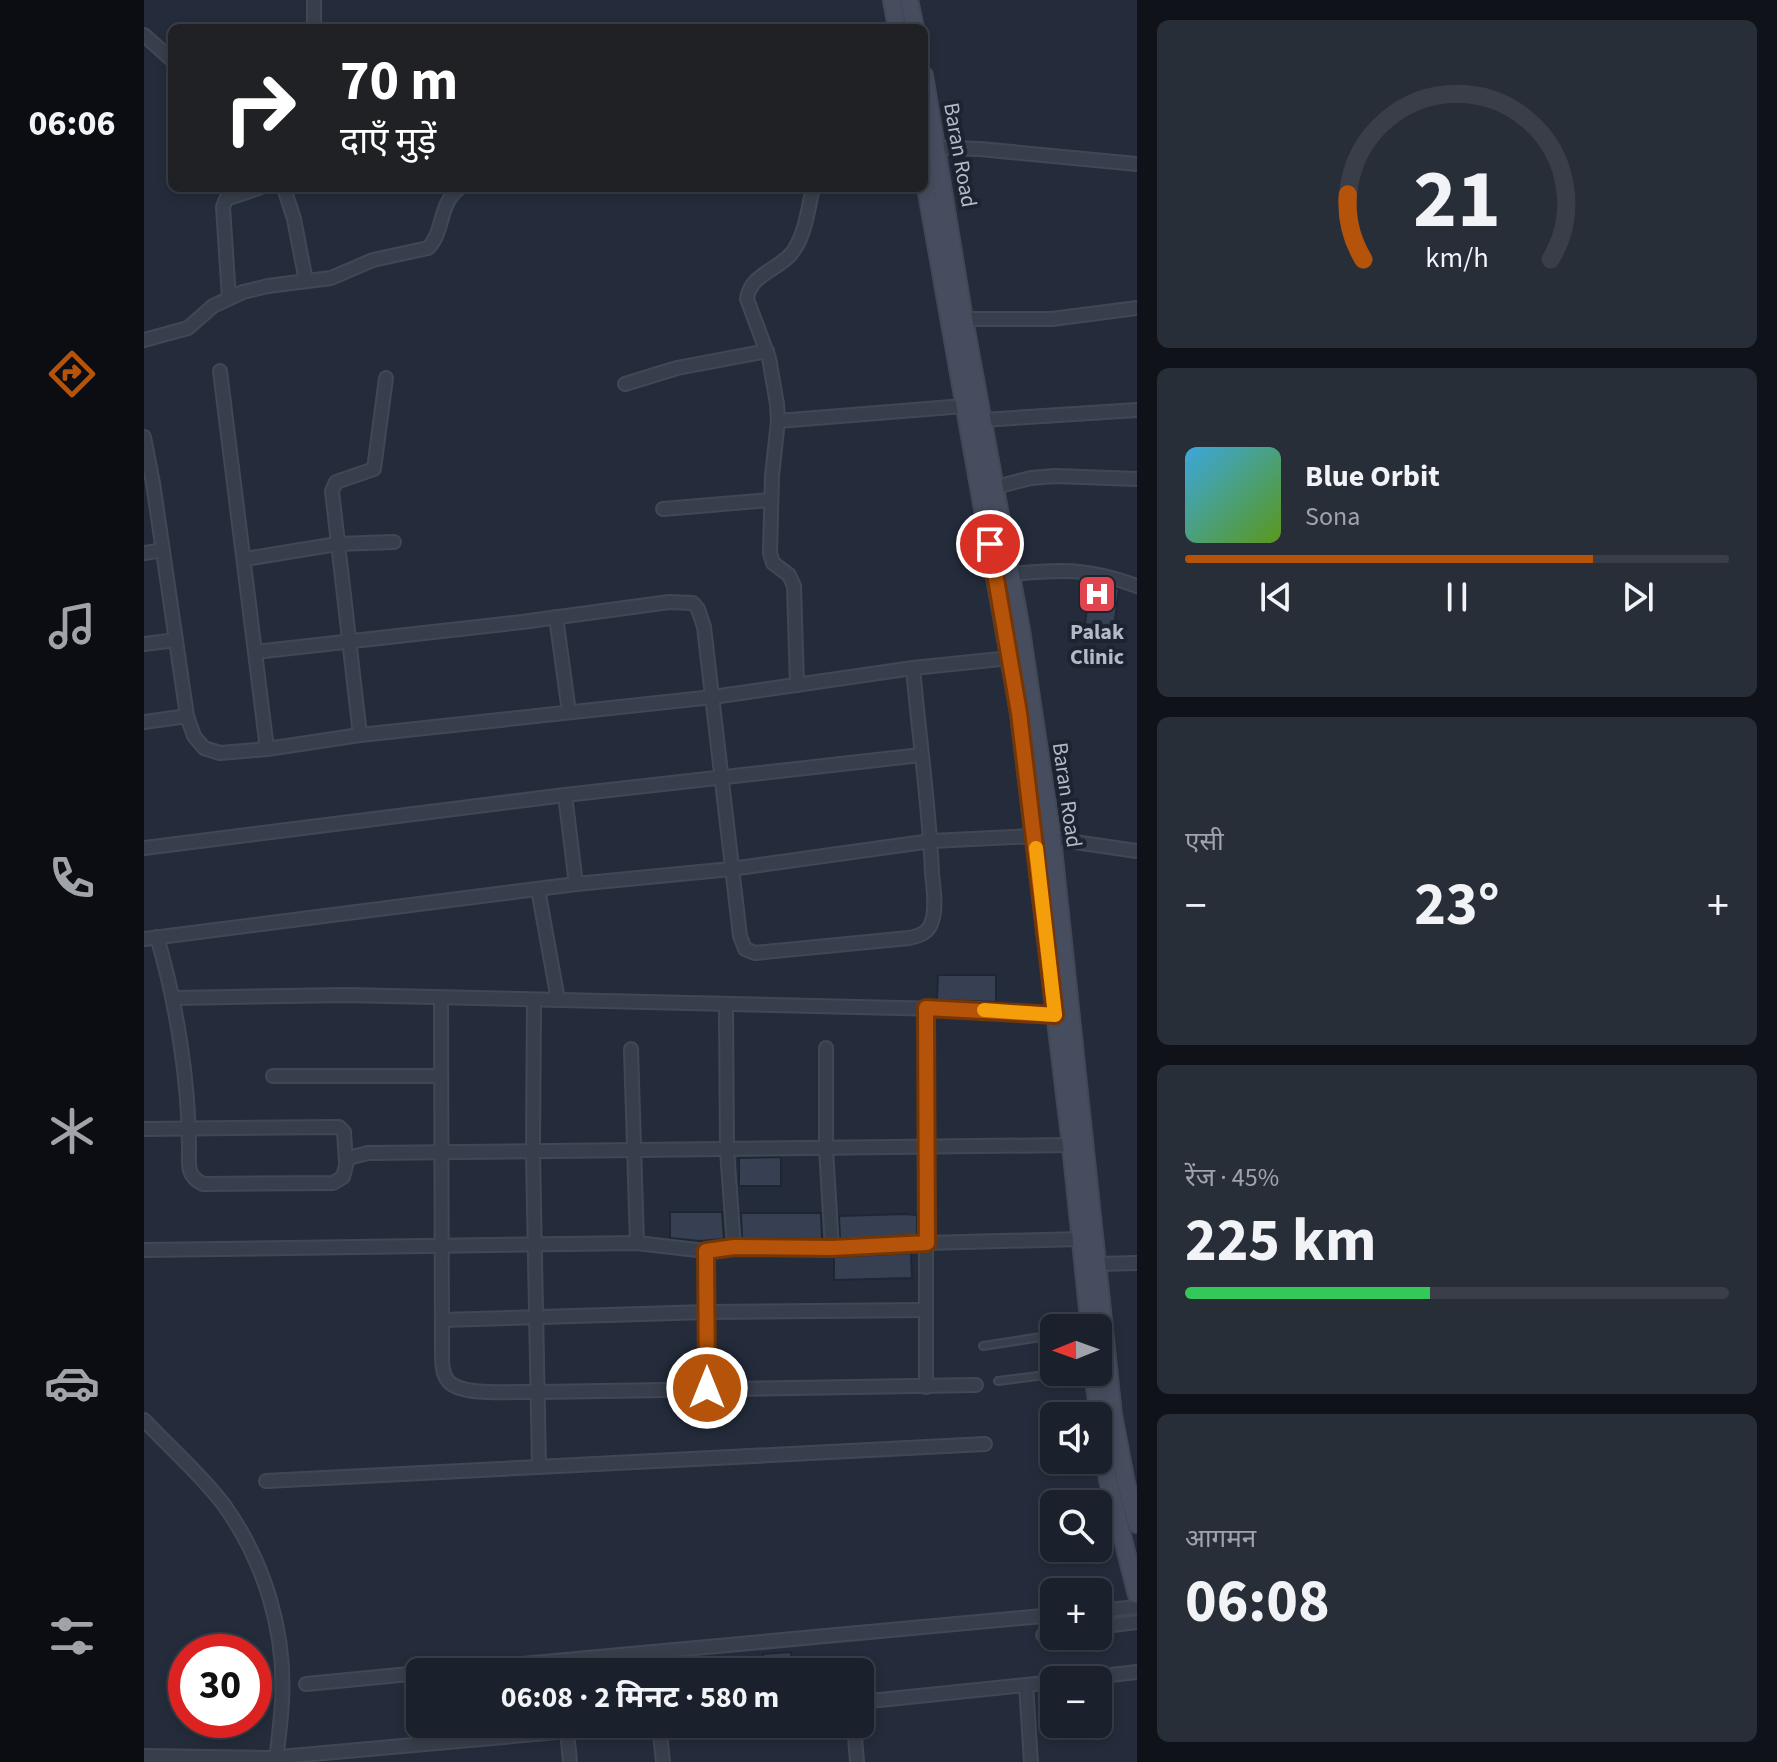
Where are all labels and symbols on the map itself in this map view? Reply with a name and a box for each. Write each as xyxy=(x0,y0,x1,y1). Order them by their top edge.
street label: Baran Road xyxy=(935,100,985,210)
pin xyxy=(956,510,1024,578)
hospital icon: Palak Clinic xyxy=(1076,573,1118,615)
place label: Palak Clinic xyxy=(1070,616,1124,673)
street label: Baran Road xyxy=(1044,740,1090,850)
north arrow xyxy=(1040,1314,1112,1386)
position arrow xyxy=(665,1346,749,1430)
speed limit sign: 30 xyxy=(168,1634,272,1738)

